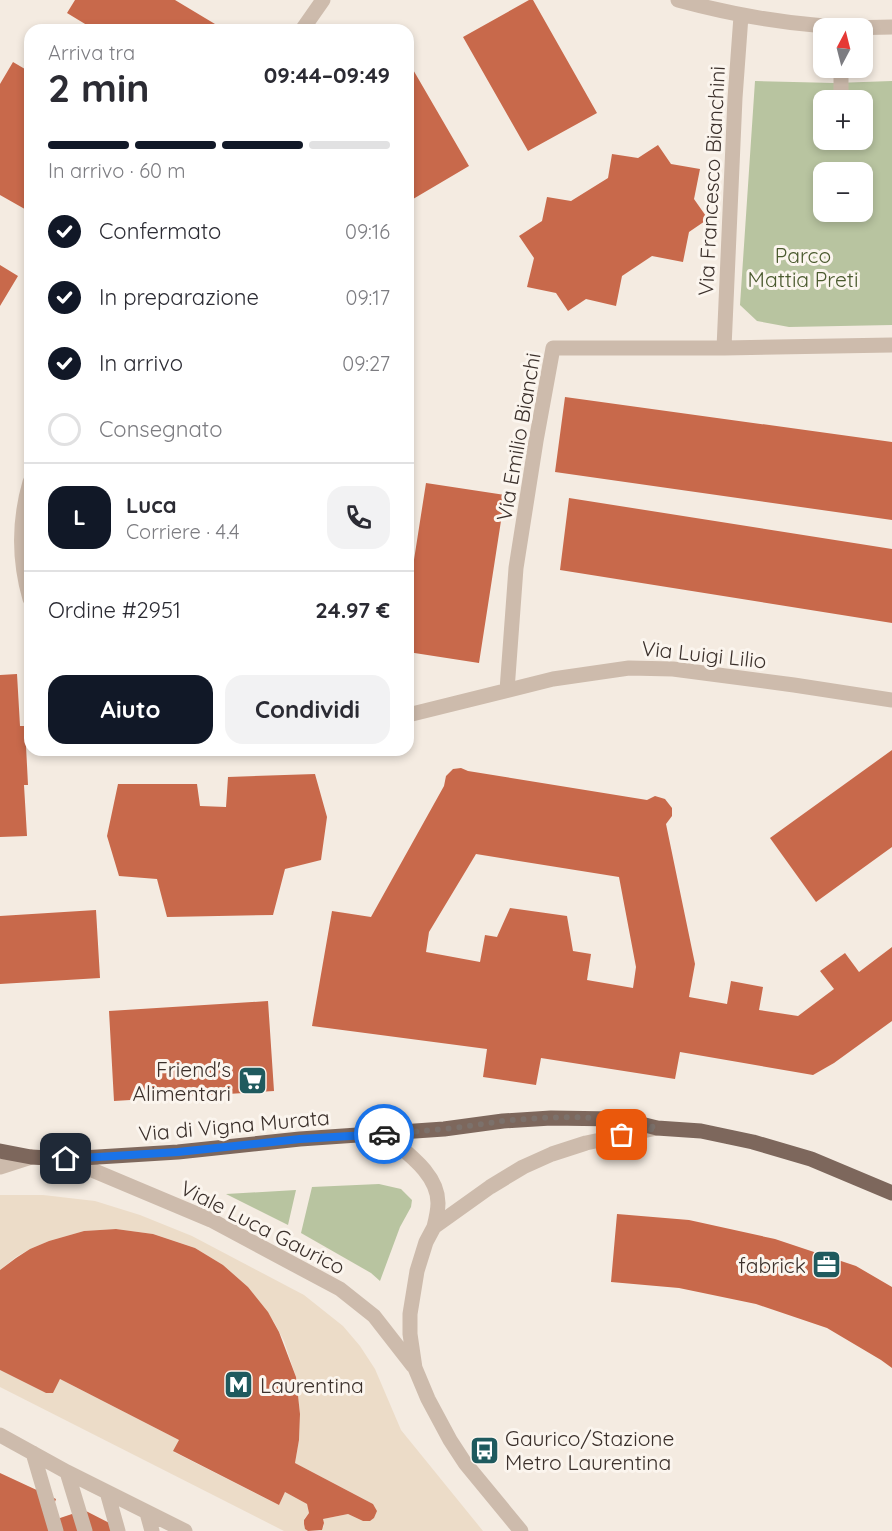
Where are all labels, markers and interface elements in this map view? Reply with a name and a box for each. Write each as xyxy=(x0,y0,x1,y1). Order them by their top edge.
north arrow xyxy=(813,18,873,78)
map controls xyxy=(813,18,873,222)
text: Arriva tra xyxy=(48,40,135,65)
text: 09:44–09:49 xyxy=(264,61,390,89)
text: 2 min xyxy=(48,63,150,112)
street label: Via Francesco Bianchini xyxy=(692,65,730,297)
button: + xyxy=(813,90,873,150)
text: In arrivo · 60 m xyxy=(48,158,186,183)
button: − xyxy=(813,162,873,222)
icon: check xyxy=(48,215,81,248)
text: Confermato xyxy=(99,217,221,245)
text: 09:16 xyxy=(345,219,390,244)
park label: Parco Mattia Preti xyxy=(748,242,858,292)
icon: check xyxy=(48,281,81,314)
text: In preparazione xyxy=(99,283,259,311)
text: 09:17 xyxy=(346,285,390,310)
icon: check xyxy=(48,347,81,380)
text: In arrivo xyxy=(99,349,183,377)
text: 09:27 xyxy=(342,351,390,376)
street label: Via Emilio Bianchi xyxy=(490,351,546,523)
text: Consegnato xyxy=(99,415,222,443)
button: phone xyxy=(327,486,390,549)
text: Luca xyxy=(126,491,177,519)
text: L xyxy=(73,503,86,531)
text: Corriere · 4.4 xyxy=(126,519,240,544)
text: Ordine #2951 xyxy=(48,596,181,624)
text: 24.97 € xyxy=(315,596,390,624)
street label: Via Luigi Lilio xyxy=(640,635,768,673)
button: Aiuto xyxy=(48,675,213,744)
button: Condividi xyxy=(225,675,390,744)
place label: Friend's Alimentari xyxy=(133,1056,231,1106)
supermarket icon: Friend's Alimentari xyxy=(236,1065,268,1097)
street label: Via di Vigna Murata xyxy=(137,1104,331,1146)
courier xyxy=(354,1104,414,1164)
pin xyxy=(596,1109,647,1160)
icon: car xyxy=(368,1118,401,1151)
icon: bag xyxy=(605,1118,638,1151)
pin xyxy=(40,1133,91,1184)
icon: home xyxy=(49,1142,82,1175)
street label: Viale Luca Gaurico xyxy=(176,1174,350,1280)
office icon: fabrick xyxy=(811,1249,843,1281)
place label: fabrick xyxy=(738,1252,806,1278)
metro station icon: Laurentina xyxy=(223,1369,255,1401)
place label: Laurentina xyxy=(260,1372,364,1398)
place label: Gaurico/Stazione Metro Laurentina xyxy=(505,1425,674,1475)
bus stop icon: Gaurico/Stazione Metro Laurentina xyxy=(468,1434,500,1466)

